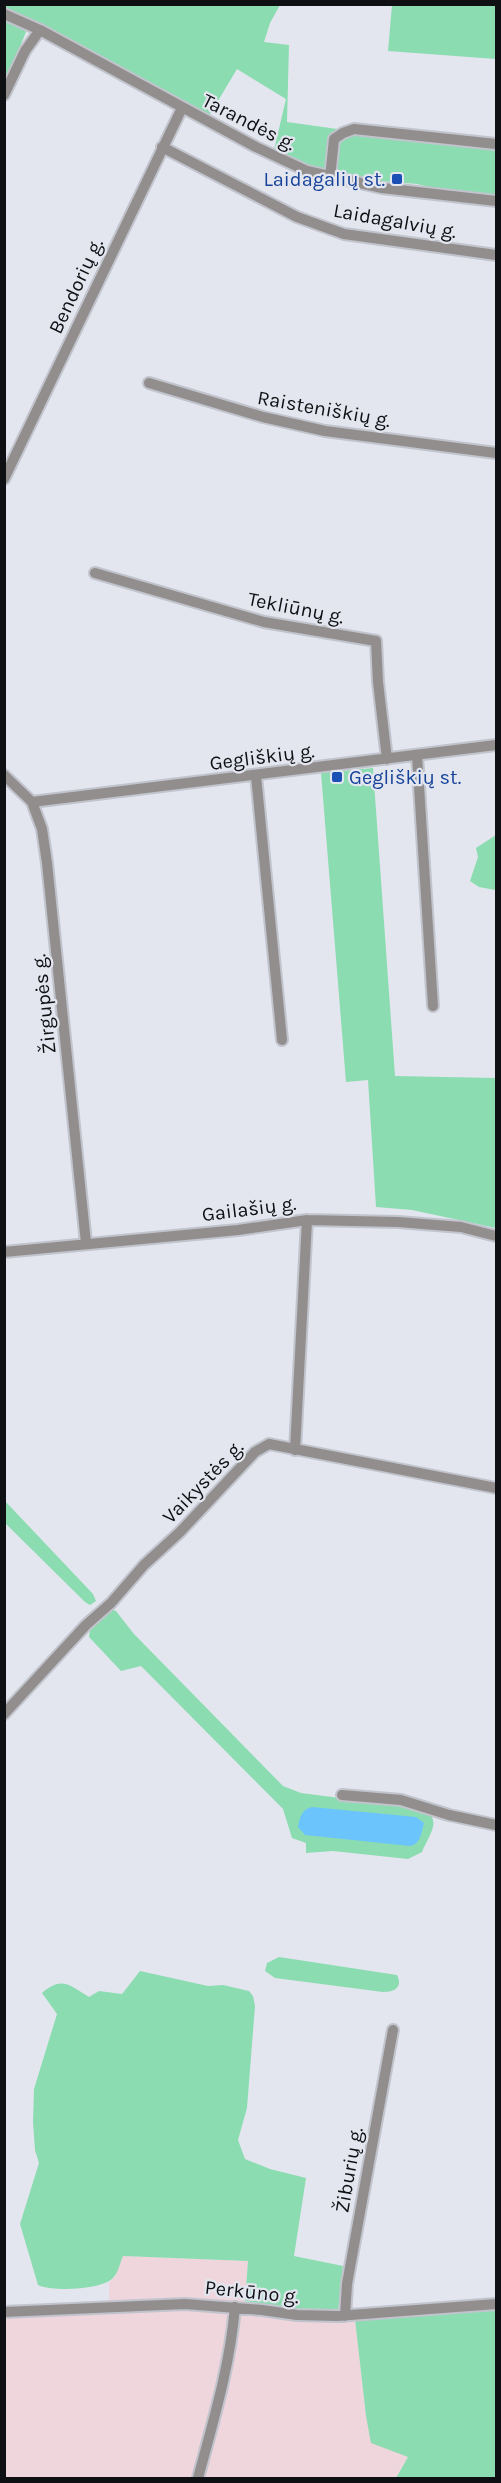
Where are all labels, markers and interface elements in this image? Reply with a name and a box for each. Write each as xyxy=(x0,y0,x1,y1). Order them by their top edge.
street label: Tarandės g. xyxy=(198,89,300,155)
place label: Laidagalių st. xyxy=(264,168,385,191)
marker: Laidagalių st. xyxy=(390,172,404,186)
street label: Laidagalvių g. xyxy=(332,199,458,243)
street label: Bendorių g. xyxy=(44,235,108,337)
street label: Raisteniškių g. xyxy=(256,386,392,432)
street label: Tekliūnų g. xyxy=(246,587,346,629)
street label: Gegliškių g. xyxy=(208,739,316,775)
place label: Gegliškių st. xyxy=(349,766,461,789)
marker: Gegliškių st. xyxy=(330,770,344,784)
street label: Žirgupės g. xyxy=(26,953,61,1055)
street label: Gailašių g. xyxy=(201,1192,297,1226)
street label: Vaikystės g. xyxy=(158,1436,248,1528)
street label: Žiburių g. xyxy=(329,2125,368,2215)
street label: Perkūno g. xyxy=(204,2276,300,2308)

